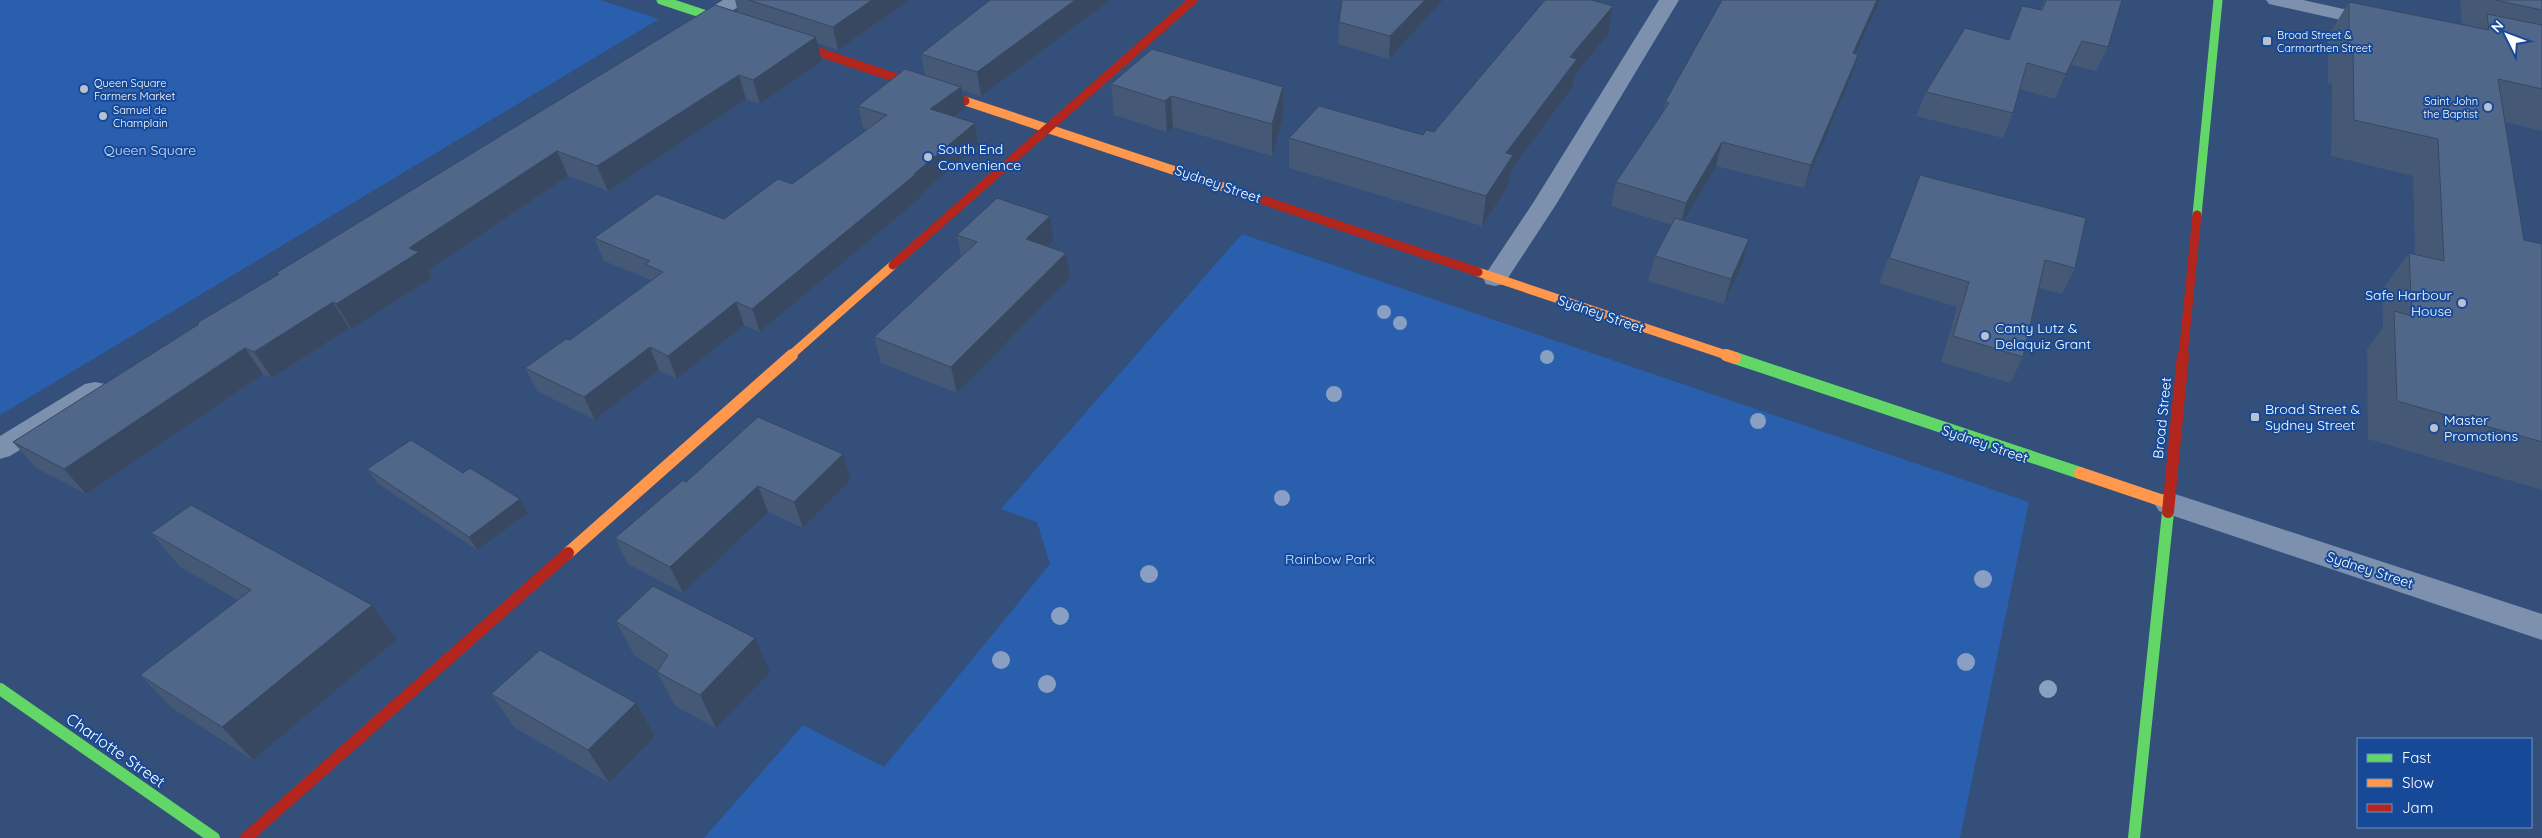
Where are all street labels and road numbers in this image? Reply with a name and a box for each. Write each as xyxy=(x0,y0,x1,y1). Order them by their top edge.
street label: Sydney Street xyxy=(1172,161,1264,207)
street label: Sydney Street xyxy=(1555,291,1647,337)
street label: Broad Street xyxy=(2149,376,2175,460)
street label: Sydney Street xyxy=(1939,421,2031,467)
street label: Sydney Street xyxy=(2324,548,2416,593)
street label: Charlotte Street xyxy=(63,708,169,792)

